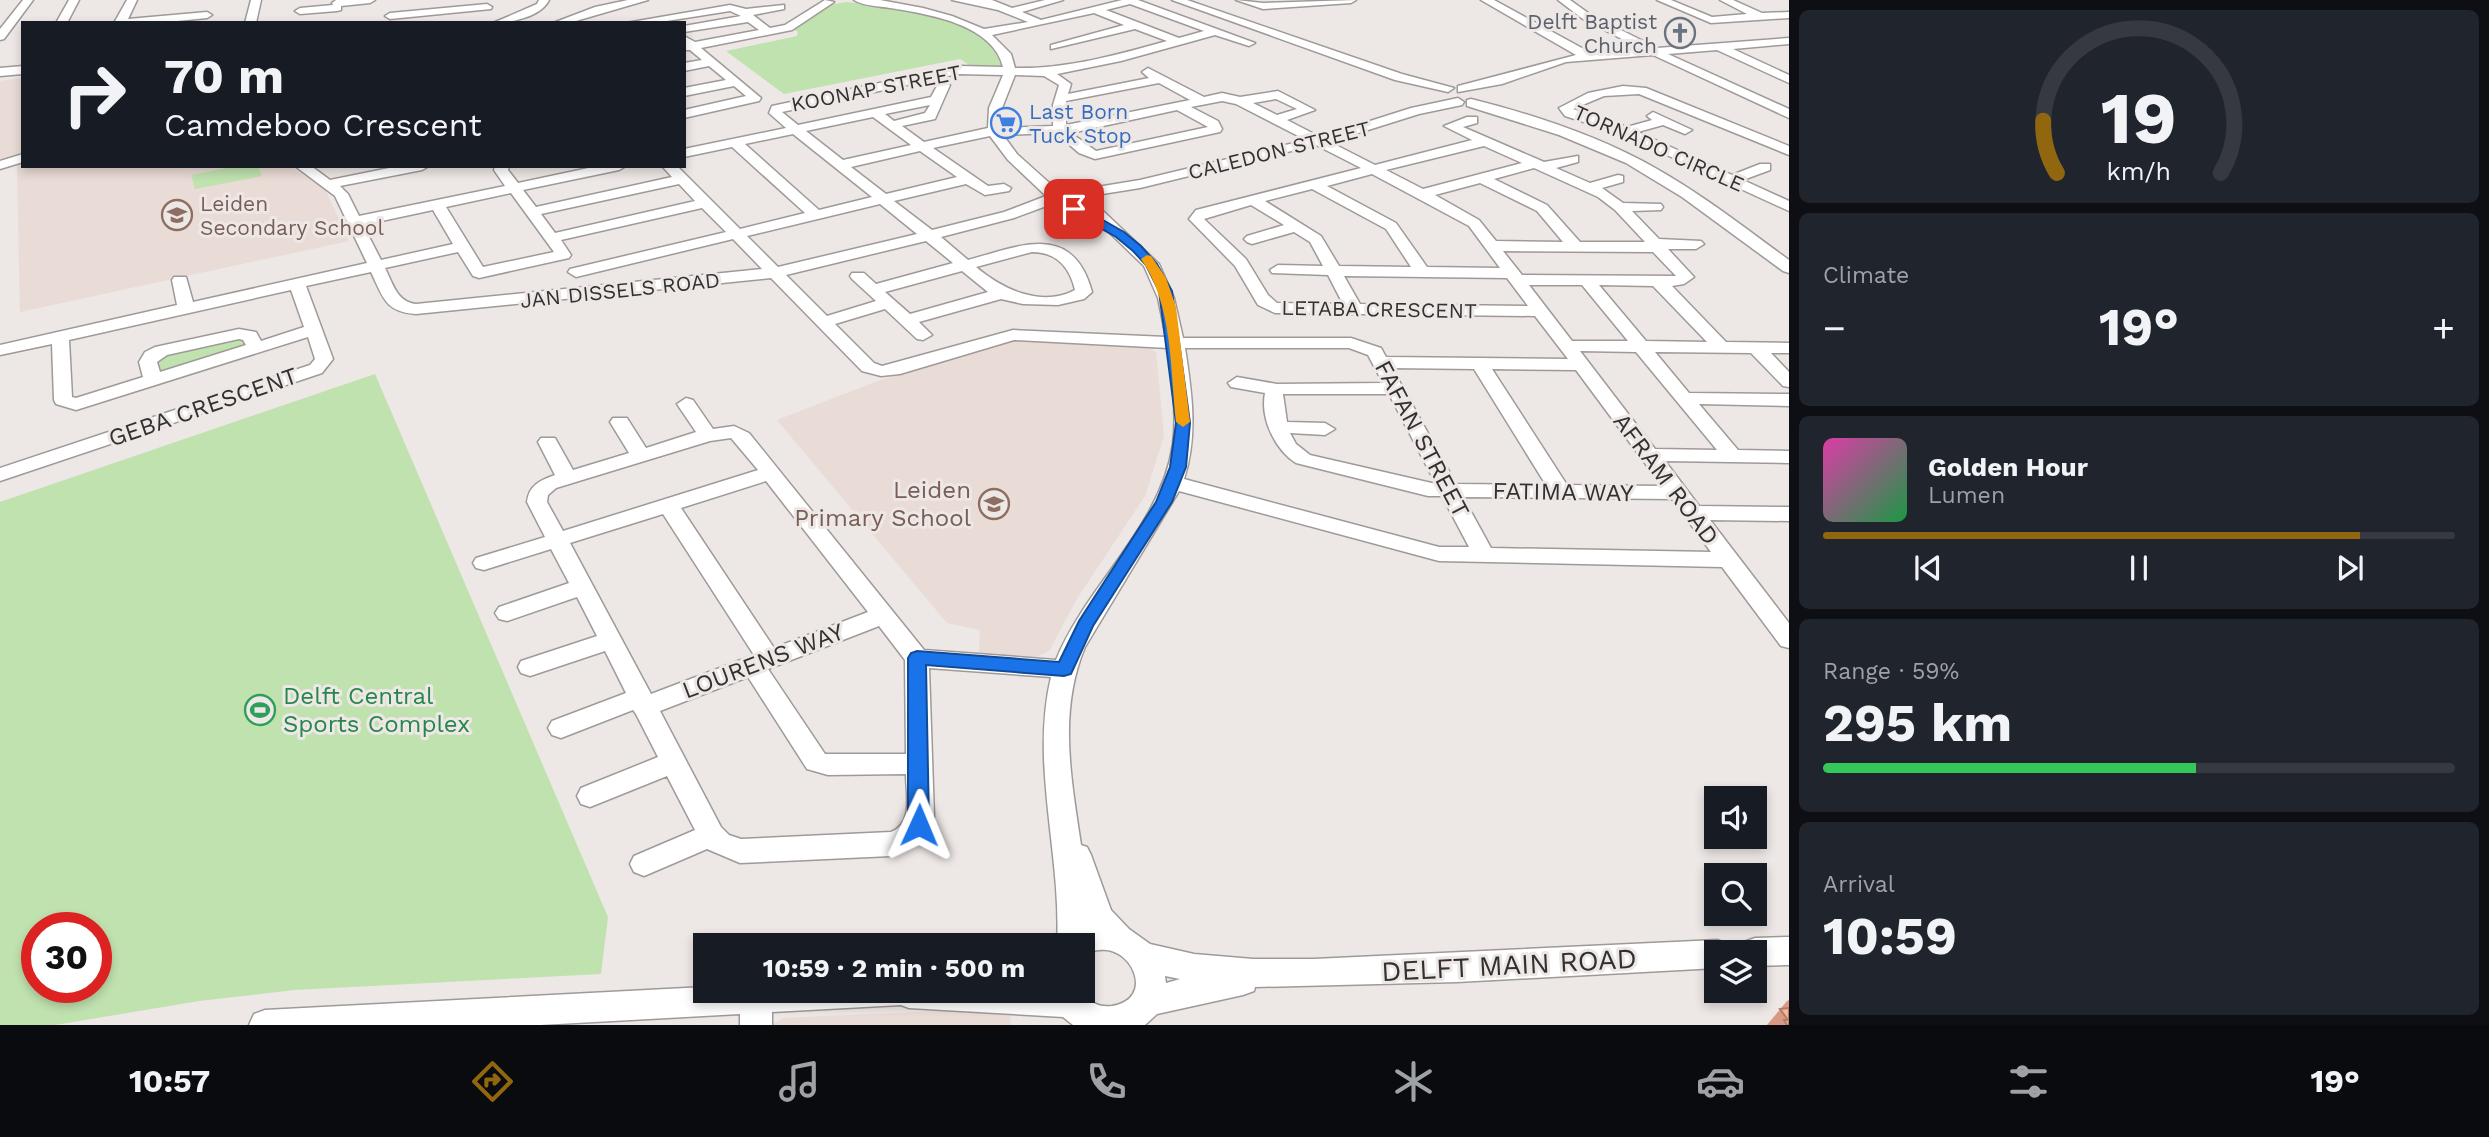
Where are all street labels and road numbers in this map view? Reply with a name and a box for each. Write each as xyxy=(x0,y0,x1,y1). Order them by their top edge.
street label: KOONAP STREET xyxy=(789,59,963,117)
street label: TORNADO CIRCLE xyxy=(1570,99,1748,197)
street label: CALEDON STREET xyxy=(1185,115,1373,185)
street label: JAN DISSELS ROAD xyxy=(519,267,721,313)
street label: LETABA CRESCENT xyxy=(1281,295,1477,323)
street label: FAFAN STREET xyxy=(1369,356,1475,522)
street label: GEBA CRESCENT xyxy=(105,361,301,453)
street label: AFRAM ROAD xyxy=(1607,408,1725,550)
street label: FATIMA WAY xyxy=(1492,477,1634,507)
street label: LOURENS WAY xyxy=(678,617,848,705)
street label: DELFT MAIN ROAD xyxy=(1380,942,1638,988)

